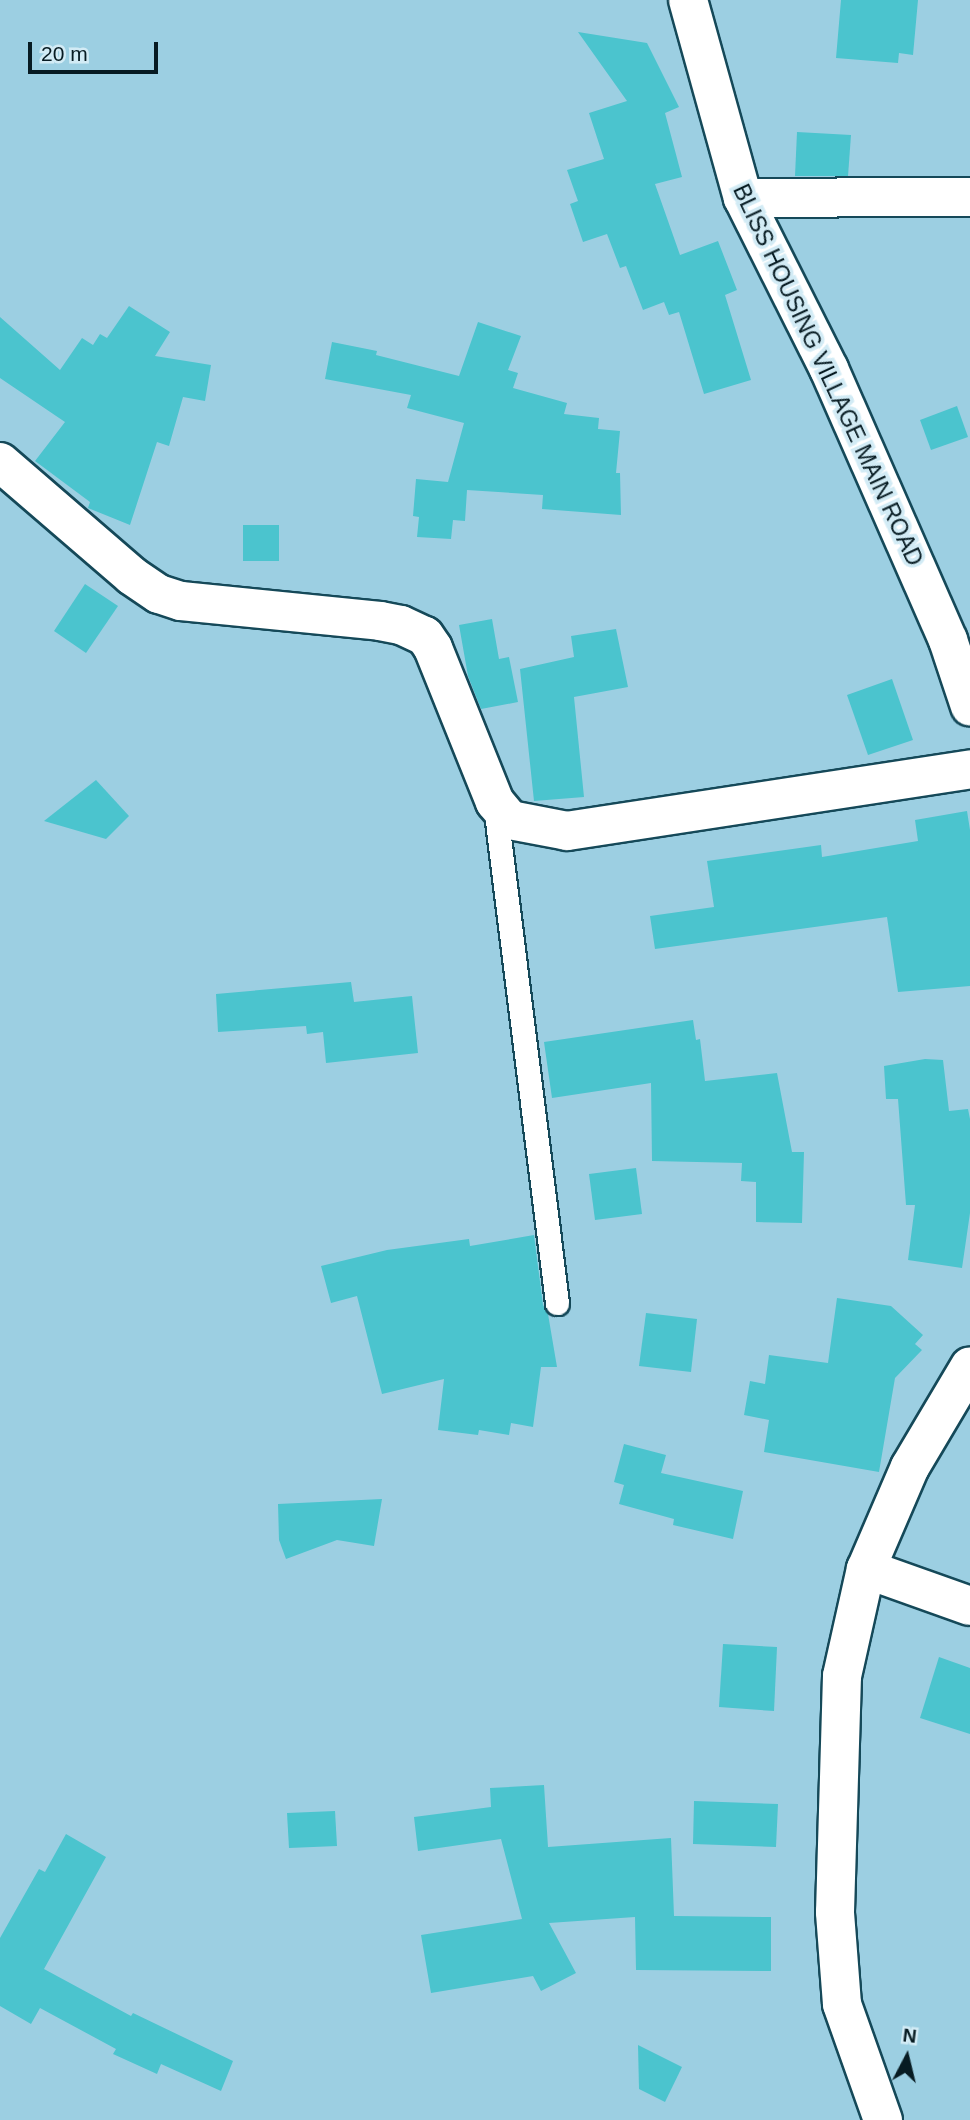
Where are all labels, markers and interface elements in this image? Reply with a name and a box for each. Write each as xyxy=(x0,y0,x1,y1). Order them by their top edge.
scale bar xyxy=(32,28,161,72)
text: 20 m xyxy=(41,42,88,65)
street label: BLISS HOUSING VILLAGE MAIN ROAD xyxy=(727,180,929,570)
north arrow xyxy=(872,2022,942,2092)
text: N xyxy=(902,2024,918,2047)

